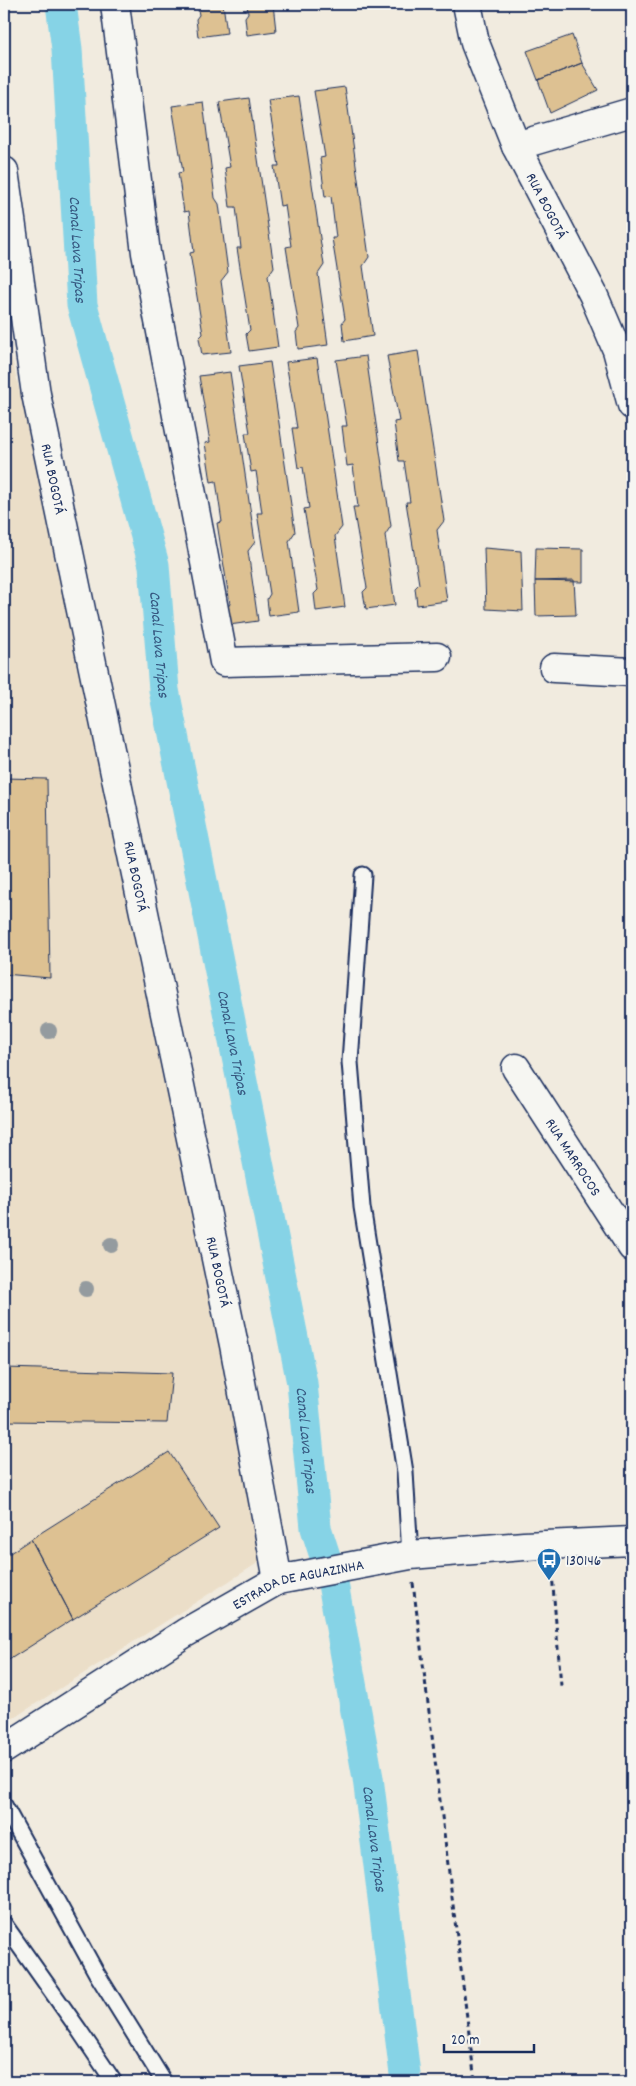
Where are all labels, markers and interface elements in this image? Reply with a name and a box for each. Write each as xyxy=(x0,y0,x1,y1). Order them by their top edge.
street label: RUA BOGOTÁ xyxy=(519,170,572,244)
water label: Canal Lava Tripas xyxy=(62,195,91,305)
street label: RUA BOGOTÁ xyxy=(34,442,70,517)
water label: Canal Lava Tripas xyxy=(142,590,175,701)
street label: RUA BOGOTÁ xyxy=(116,839,153,914)
water label: Canal Lava Tripas xyxy=(210,988,254,1098)
street label: RUA MARROCOS xyxy=(539,1115,605,1201)
street label: RUA BOGOTÁ xyxy=(199,1235,235,1310)
water label: Canal Lava Tripas xyxy=(288,1386,322,1496)
bus stop icon: 130146 xyxy=(536,1547,562,1581)
place label: 130146 xyxy=(566,1551,601,1573)
street label: ESTRADA DE AGUAZINHA xyxy=(229,1555,366,1617)
water label: Canal Lava Tripas xyxy=(355,1784,391,1894)
scale bar xyxy=(444,2021,534,2053)
text: 20 m xyxy=(451,2030,479,2052)

